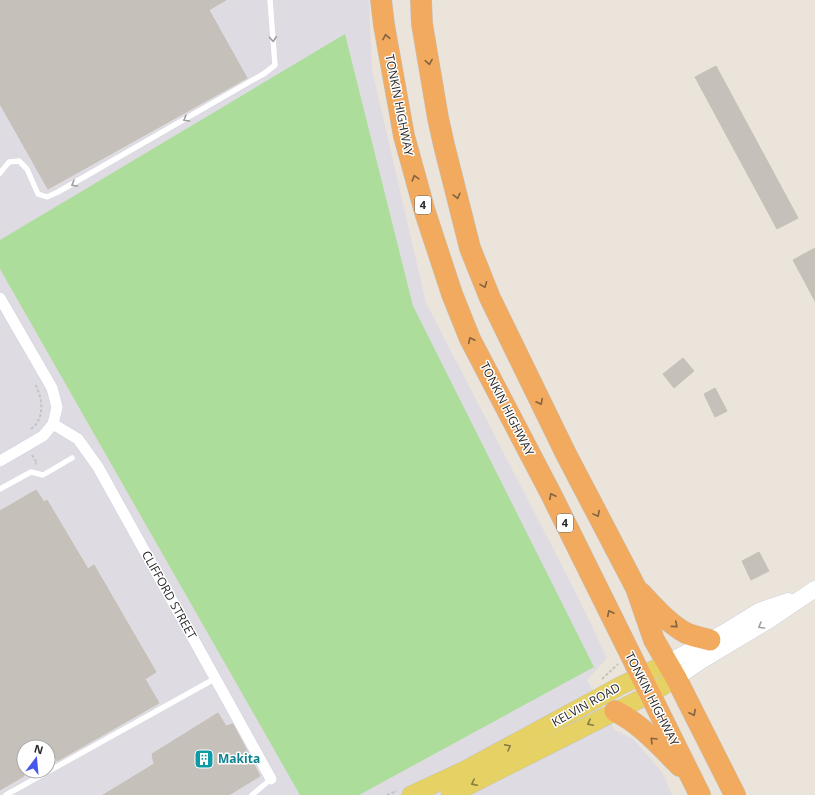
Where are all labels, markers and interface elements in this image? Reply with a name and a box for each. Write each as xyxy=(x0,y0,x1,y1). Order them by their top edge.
one-way arrow xyxy=(382,33,391,40)
one-way arrow xyxy=(268,36,277,42)
street label: TONKIN HIGHWAY xyxy=(381,53,418,157)
one-way arrow xyxy=(424,59,432,66)
one-way arrow xyxy=(183,114,190,121)
one-way arrow xyxy=(411,174,420,181)
one-way arrow xyxy=(70,179,78,186)
one-way arrow xyxy=(452,193,460,200)
road number: 4 xyxy=(415,196,431,214)
one-way arrow xyxy=(480,281,488,288)
one-way arrow xyxy=(468,337,476,344)
street label: TONKIN HIGHWAY xyxy=(476,359,539,459)
one-way arrow xyxy=(535,398,543,405)
one-way arrow xyxy=(549,493,557,500)
one-way arrow xyxy=(592,509,600,517)
road number: 4 xyxy=(557,514,573,532)
street label: CLIFFORD STREET xyxy=(138,547,201,642)
one-way arrow xyxy=(607,610,614,617)
one-way arrow xyxy=(670,620,677,627)
one-way arrow xyxy=(758,621,765,628)
street label: TONKIN HIGHWAY xyxy=(621,649,684,749)
street label: KELVIN ROAD xyxy=(548,679,623,730)
one-way arrow xyxy=(689,709,696,716)
one-way arrow xyxy=(586,719,594,726)
one-way arrow xyxy=(650,737,658,744)
north arrow xyxy=(16,739,56,779)
text: N xyxy=(33,740,45,757)
one-way arrow xyxy=(504,744,511,752)
building icon: Makita xyxy=(193,748,215,770)
place label: Makita xyxy=(218,750,260,767)
one-way arrow xyxy=(471,778,478,785)

